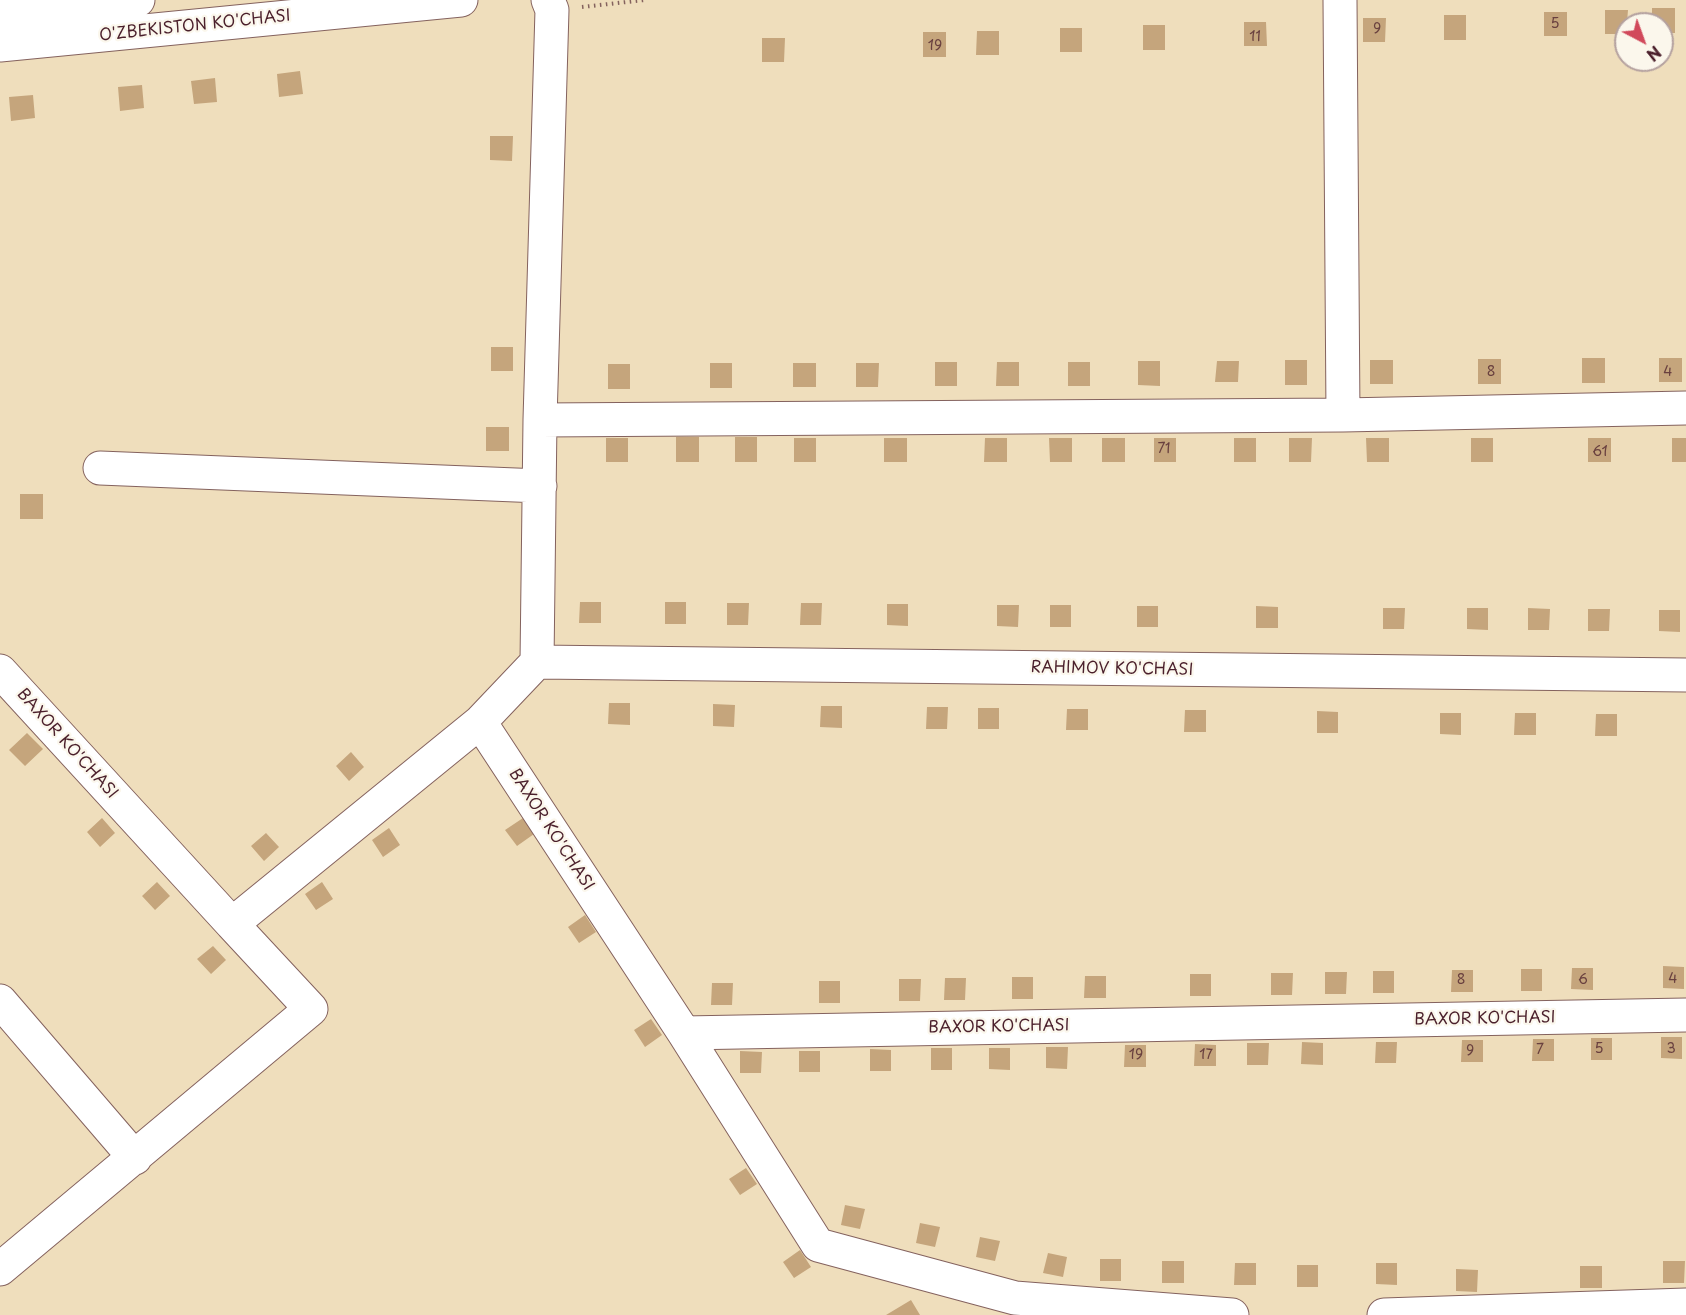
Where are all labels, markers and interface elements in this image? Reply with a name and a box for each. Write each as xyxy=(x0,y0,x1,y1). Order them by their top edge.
street label: O'ZBEKISTON KO'CHASI xyxy=(98,6,292,46)
north arrow xyxy=(1614,12,1674,72)
house number: 5 xyxy=(1550,16,1560,32)
house number: 9 xyxy=(1373,21,1381,37)
house number: 11 xyxy=(1249,29,1261,45)
house number: 19 xyxy=(928,38,942,54)
text: N xyxy=(1642,41,1667,67)
house number: 8 xyxy=(1487,364,1495,380)
house number: 4 xyxy=(1663,364,1673,380)
house number: 71 xyxy=(1157,441,1171,457)
house number: 61 xyxy=(1592,444,1608,460)
street label: RAHIMOV KO'CHASI xyxy=(1030,658,1194,680)
street label: BAXOR KO'CHASI xyxy=(13,685,121,803)
street label: BAXOR KO'CHASI xyxy=(504,765,598,895)
house number: 4 xyxy=(1668,971,1678,987)
house number: 8 xyxy=(1457,972,1465,988)
house number: 6 xyxy=(1578,972,1588,988)
street label: BAXOR KO'CHASI xyxy=(1414,1008,1556,1030)
street label: BAXOR KO'CHASI xyxy=(928,1016,1070,1038)
house number: 5 xyxy=(1594,1041,1604,1057)
house number: 3 xyxy=(1666,1041,1676,1057)
house number: 7 xyxy=(1536,1042,1544,1058)
house number: 9 xyxy=(1466,1043,1474,1059)
house number: 19 xyxy=(1129,1047,1143,1063)
house number: 17 xyxy=(1199,1047,1213,1063)

